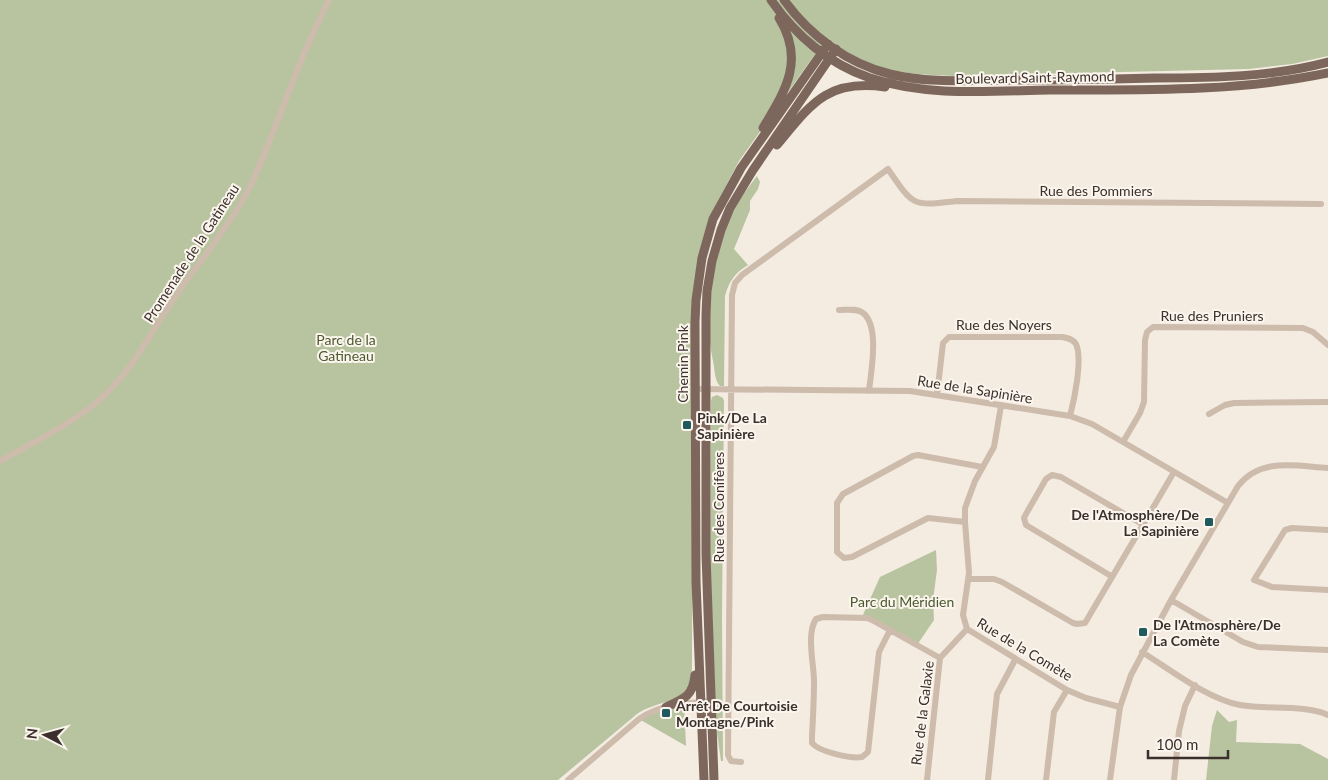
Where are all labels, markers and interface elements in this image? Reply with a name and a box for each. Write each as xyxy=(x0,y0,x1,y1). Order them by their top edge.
street label: Boulevard Saint-Raymond xyxy=(955,67,1115,87)
street label: Promenade de la Gatineau xyxy=(140,181,242,325)
street label: Rue des Pommiers xyxy=(1039,182,1153,199)
street label: Rue des Pruniers xyxy=(1161,307,1264,324)
street label: Rue des Noyers xyxy=(956,316,1052,333)
street label: Chemin Pink xyxy=(674,324,691,403)
park label: Parc de la Gatineau xyxy=(316,331,376,364)
street label: Rue de la Sapinière xyxy=(916,372,1034,406)
place label: Pink/De La Sapinière xyxy=(697,409,767,442)
marker: Pink/De La Sapinière xyxy=(681,419,693,431)
street label: Rue des Conifères xyxy=(710,452,727,562)
place label: De l'Atmosphère/De La Sapinière xyxy=(1071,506,1200,539)
marker: De l'Atmosphère/De La Sapinière xyxy=(1203,516,1215,528)
park label: Parc du Méridien xyxy=(850,593,954,610)
street label: Rue de la Comète xyxy=(974,614,1076,684)
place label: De l'Atmosphère/De La Comète xyxy=(1153,616,1281,649)
marker: De l'Atmosphère/De La Comète xyxy=(1137,626,1149,638)
street label: Rue de la Galaxie xyxy=(907,660,937,766)
place label: Arrêt De Courtoisie Montagne/Pink xyxy=(675,697,798,730)
marker: Arrêt De Courtoisie Montagne/Pink xyxy=(660,707,672,719)
north arrow xyxy=(20,710,70,760)
text: N xyxy=(23,727,41,740)
scale bar xyxy=(1148,728,1228,760)
text: 100 m xyxy=(1156,735,1198,753)

